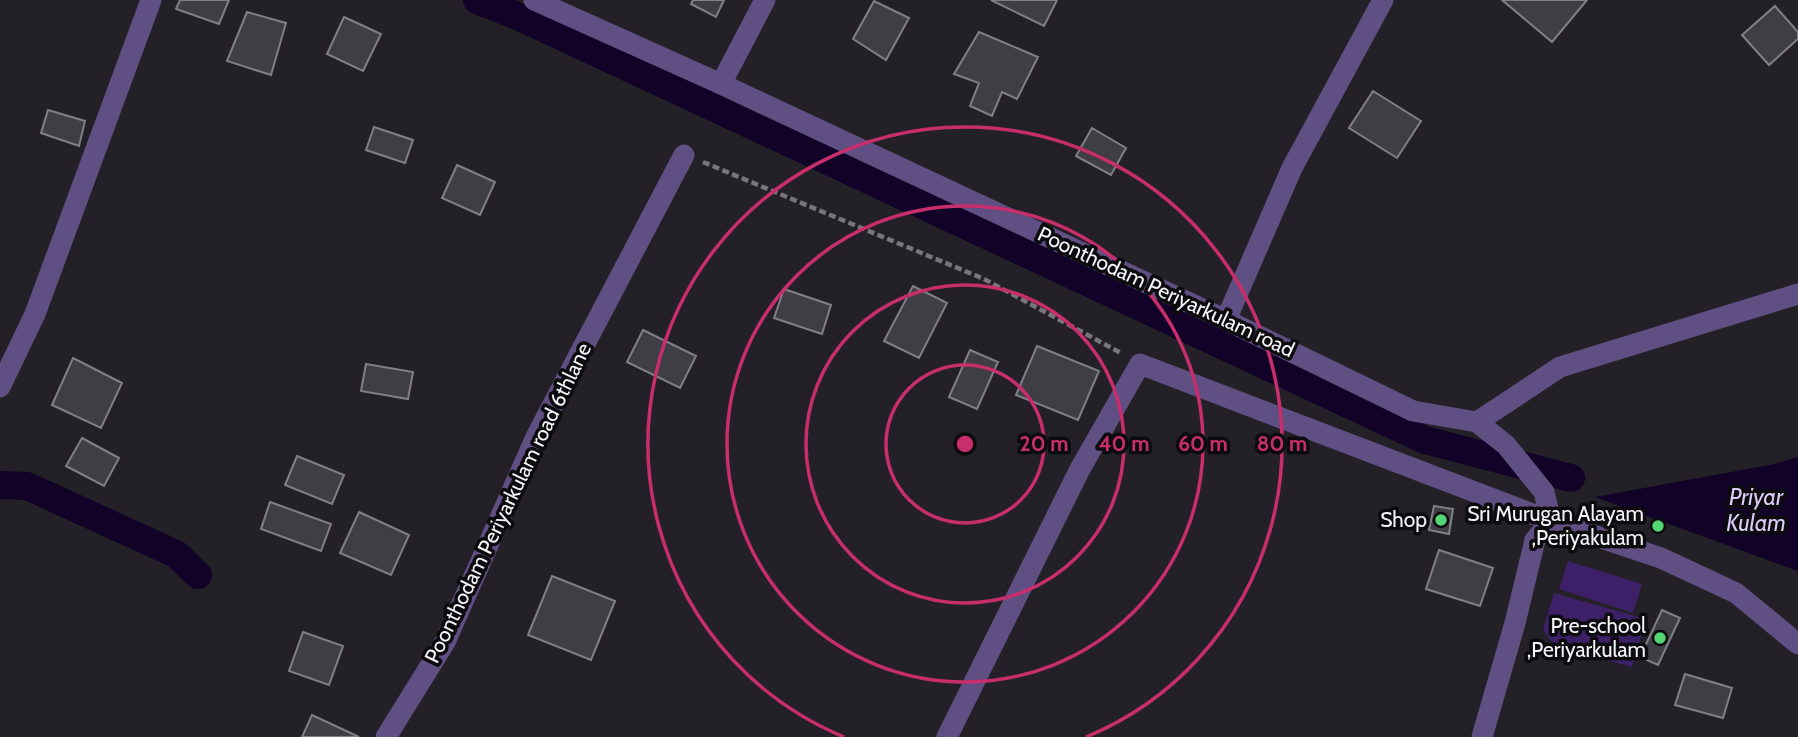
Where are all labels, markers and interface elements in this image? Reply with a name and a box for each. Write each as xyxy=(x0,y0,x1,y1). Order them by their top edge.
street label: Poonthodam Periyarkulam road xyxy=(1034,221,1299,362)
street label: Poonthodam Periyarkulam road 6thlane xyxy=(419,338,596,667)
text: 20 m xyxy=(1020,431,1068,456)
text: 40 m xyxy=(1099,431,1149,456)
text: 60 m xyxy=(1178,431,1228,456)
text: 80 m xyxy=(1257,431,1307,456)
centre of rings xyxy=(953,432,977,456)
water label: Priyar Kulam xyxy=(1726,483,1786,537)
place label: Sri Murugan Alayam ,Periyakulam xyxy=(1467,501,1644,550)
place label: Shop xyxy=(1380,507,1427,532)
marker: Shop xyxy=(1433,512,1449,528)
marker: Sri Murugan Alayam ,Periyakulam xyxy=(1650,518,1666,534)
place label: Pre-school ,Periyarkulam xyxy=(1527,613,1646,662)
marker: Pre-school ,Periyarkulam xyxy=(1652,630,1668,646)

